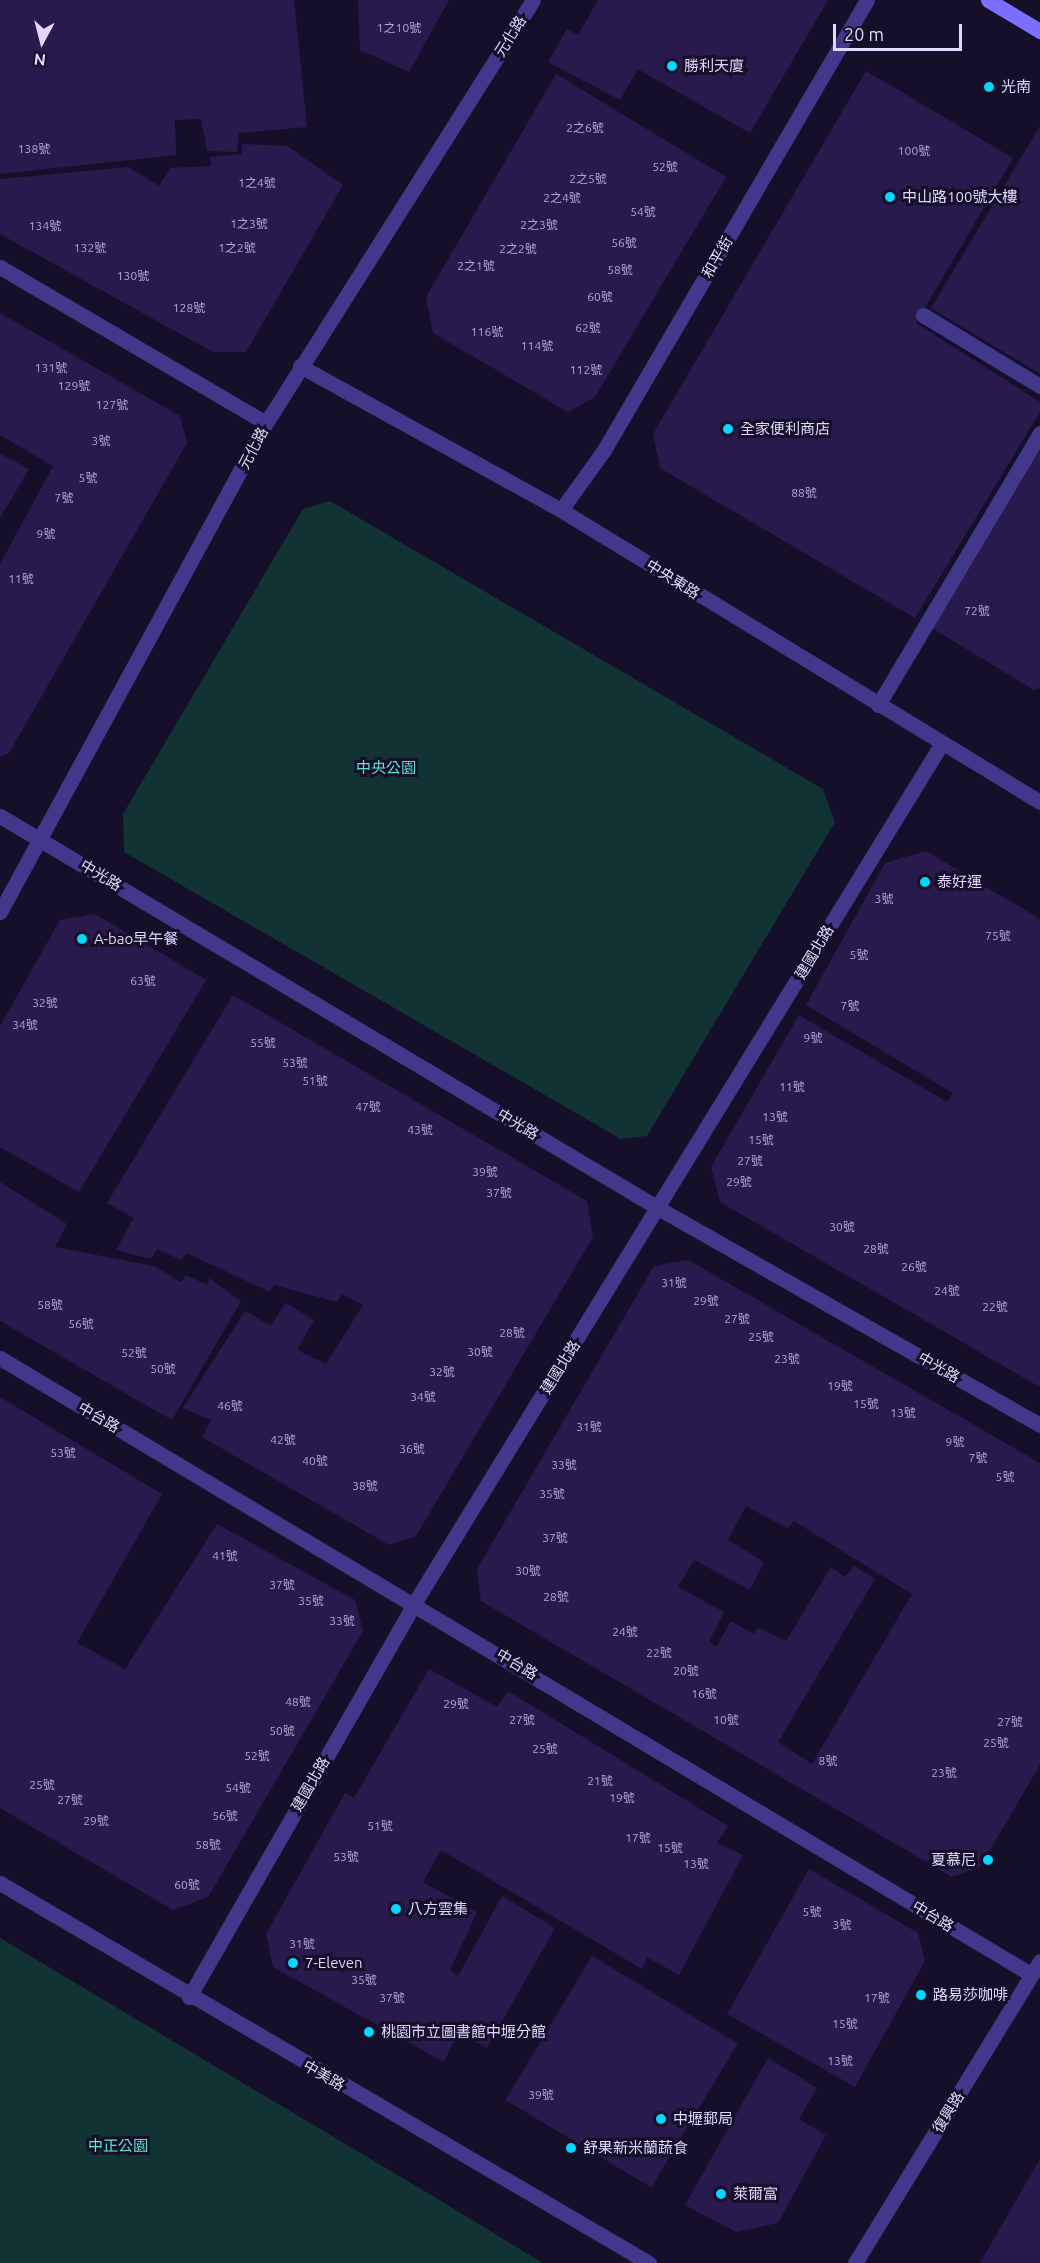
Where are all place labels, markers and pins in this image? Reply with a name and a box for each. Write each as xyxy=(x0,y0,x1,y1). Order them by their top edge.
place label: 勝利天廈 xyxy=(684,57,744,75)
marker: 勝利天廈 xyxy=(665,59,679,73)
place label: 光南 xyxy=(1001,78,1031,96)
marker: 光南 xyxy=(982,80,996,94)
place label: 中山路100號大樓 xyxy=(902,188,1017,206)
marker: 中山路100號大樓 xyxy=(883,190,897,204)
place label: 全家便利商店 xyxy=(740,420,830,438)
marker: 全家便利商店 xyxy=(721,422,735,436)
place label: 泰好運 xyxy=(937,873,982,891)
marker: 泰好運 xyxy=(918,875,932,889)
place label: A-bao早午餐 xyxy=(94,930,178,948)
marker: A-bao早午餐 xyxy=(75,932,89,946)
place label: 夏慕尼 xyxy=(931,1851,976,1869)
marker: 夏慕尼 xyxy=(981,1853,995,1867)
place label: 八方雲集 xyxy=(408,1900,468,1918)
marker: 八方雲集 xyxy=(389,1902,403,1916)
place label: 7-Eleven xyxy=(305,1954,363,1972)
marker: 7-Eleven xyxy=(286,1956,300,1970)
place label: 路易莎咖啡 xyxy=(933,1986,1008,2004)
marker: 路易莎咖啡 xyxy=(914,1988,928,2002)
place label: 桃園市立圖書館中壢分館 xyxy=(381,2023,546,2041)
marker: 桃園市立圖書館中壢分館 xyxy=(362,2025,376,2039)
place label: 中壢郵局 xyxy=(673,2110,733,2128)
marker: 中壢郵局 xyxy=(654,2112,668,2126)
place label: 舒果新米蘭蔬食 xyxy=(583,2139,688,2157)
marker: 舒果新米蘭蔬食 xyxy=(564,2141,578,2155)
place label: 萊爾富 xyxy=(733,2185,778,2203)
marker: 萊爾富 xyxy=(714,2187,728,2201)

